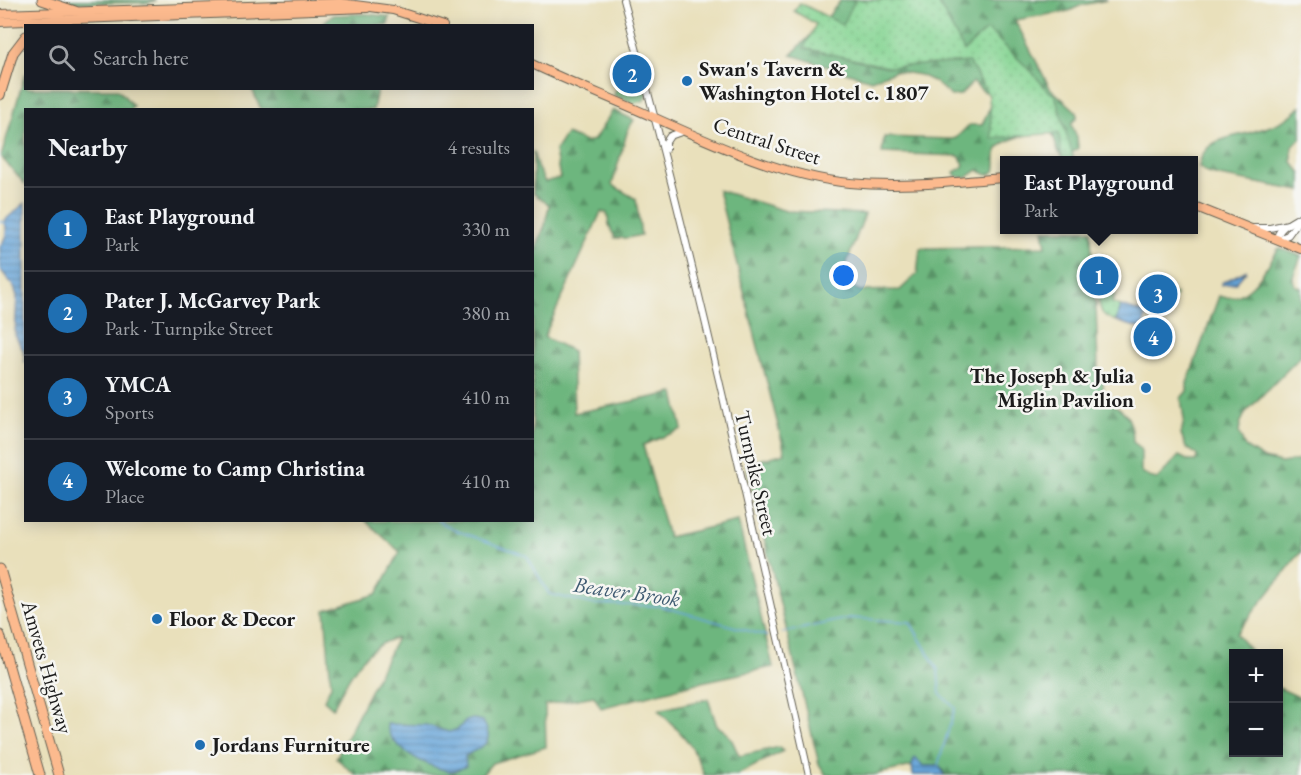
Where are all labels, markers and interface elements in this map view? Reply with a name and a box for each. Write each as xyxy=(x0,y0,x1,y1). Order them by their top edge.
search box xyxy=(24,24,534,90)
icon: search xyxy=(45,41,78,74)
text: Search here xyxy=(93,43,188,72)
pin: 2 xyxy=(612,52,652,97)
place label: Swan's Tavern & Washington Hotel c. 1807 xyxy=(699,55,929,106)
marker: Swan's Tavern & Washington Hotel c. 1807 xyxy=(680,74,694,88)
street label: Central Street xyxy=(710,110,825,171)
text: Nearby xyxy=(48,130,128,164)
text: 4 results xyxy=(447,134,510,160)
popup xyxy=(1000,156,1198,234)
text: East Playground xyxy=(1024,168,1174,197)
text: Park xyxy=(1024,197,1058,223)
text: East Playground xyxy=(105,202,255,231)
text: 1 xyxy=(62,216,73,242)
text: 330 m xyxy=(462,216,510,242)
text: Park xyxy=(105,231,139,257)
pin: 1 xyxy=(1080,254,1118,298)
your location xyxy=(829,261,858,290)
pin: 3 xyxy=(1138,272,1178,316)
text: Pater J. McGarvey Park xyxy=(105,286,320,315)
text: 2 xyxy=(62,300,73,326)
text: 380 m xyxy=(462,300,510,326)
pin: 4 xyxy=(1134,314,1172,360)
text: Park · Turnpike Street xyxy=(105,315,273,341)
place label: The Joseph & Julia Miglin Pavilion xyxy=(970,362,1135,413)
text: YMCA xyxy=(105,370,171,399)
marker: The Joseph & Julia Miglin Pavilion xyxy=(1139,381,1153,395)
text: 3 xyxy=(62,384,73,410)
text: 410 m xyxy=(462,384,510,410)
text: Sports xyxy=(105,399,154,425)
street label: Turnpike Street xyxy=(729,408,784,539)
text: Welcome to Camp Christina xyxy=(105,454,365,483)
text: 4 xyxy=(62,468,73,494)
text: 410 m xyxy=(462,468,510,494)
text: Place xyxy=(105,483,144,509)
water label: Beaver Brook xyxy=(571,570,682,613)
street label: Amvets Highway xyxy=(15,596,80,738)
place label: Floor & Decor xyxy=(169,605,296,632)
marker: Floor & Decor xyxy=(150,612,164,626)
map controls xyxy=(1229,649,1283,757)
button: + xyxy=(1229,649,1283,703)
button: − xyxy=(1229,703,1283,757)
place label: Jordans Furniture xyxy=(210,731,370,758)
marker: Jordans Furniture xyxy=(193,738,207,752)

